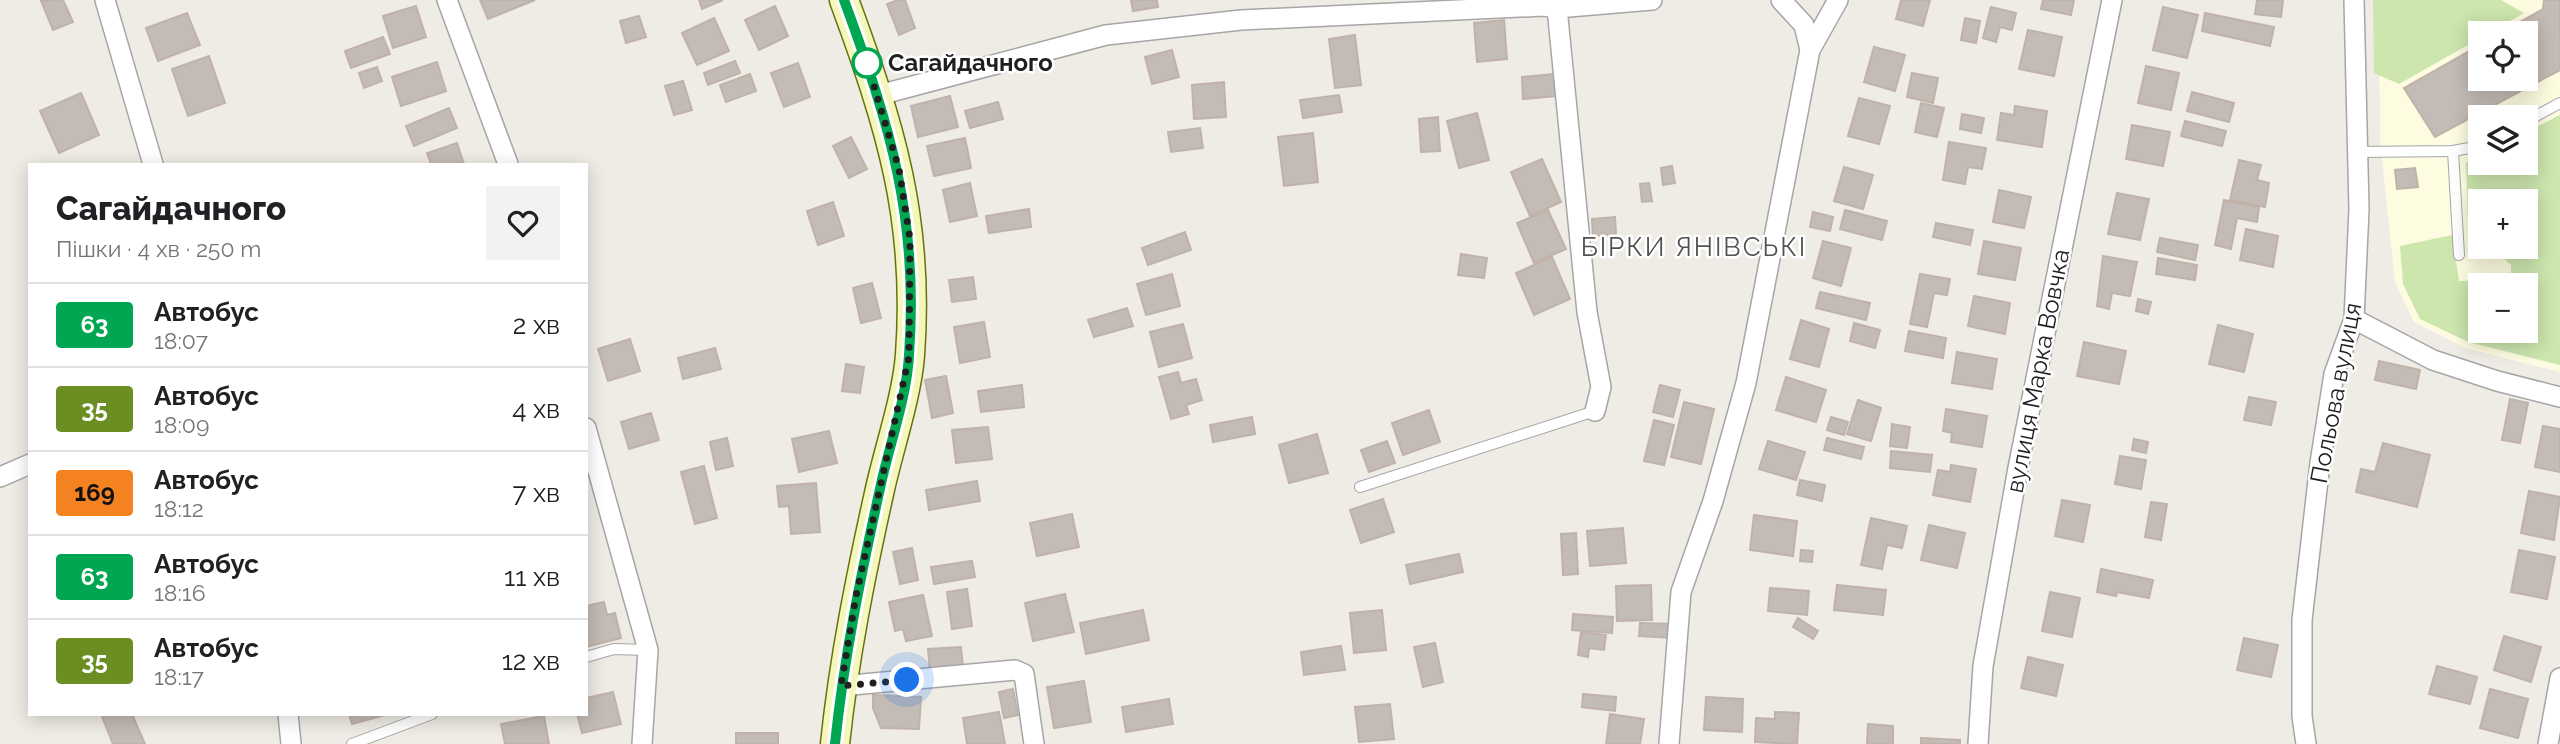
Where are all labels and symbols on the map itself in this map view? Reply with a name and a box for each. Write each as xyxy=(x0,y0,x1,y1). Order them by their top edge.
marker: Сагайдачного xyxy=(852,48,882,78)
place label: Сагайдачного xyxy=(888,48,1053,77)
district label: БІРКИ ЯНІВСЬКІ xyxy=(1581,232,1807,262)
street label: вулиця Марка Вовчка xyxy=(2000,247,2075,495)
street label: Польова вулиця xyxy=(2304,300,2367,486)
your location xyxy=(889,662,924,697)

